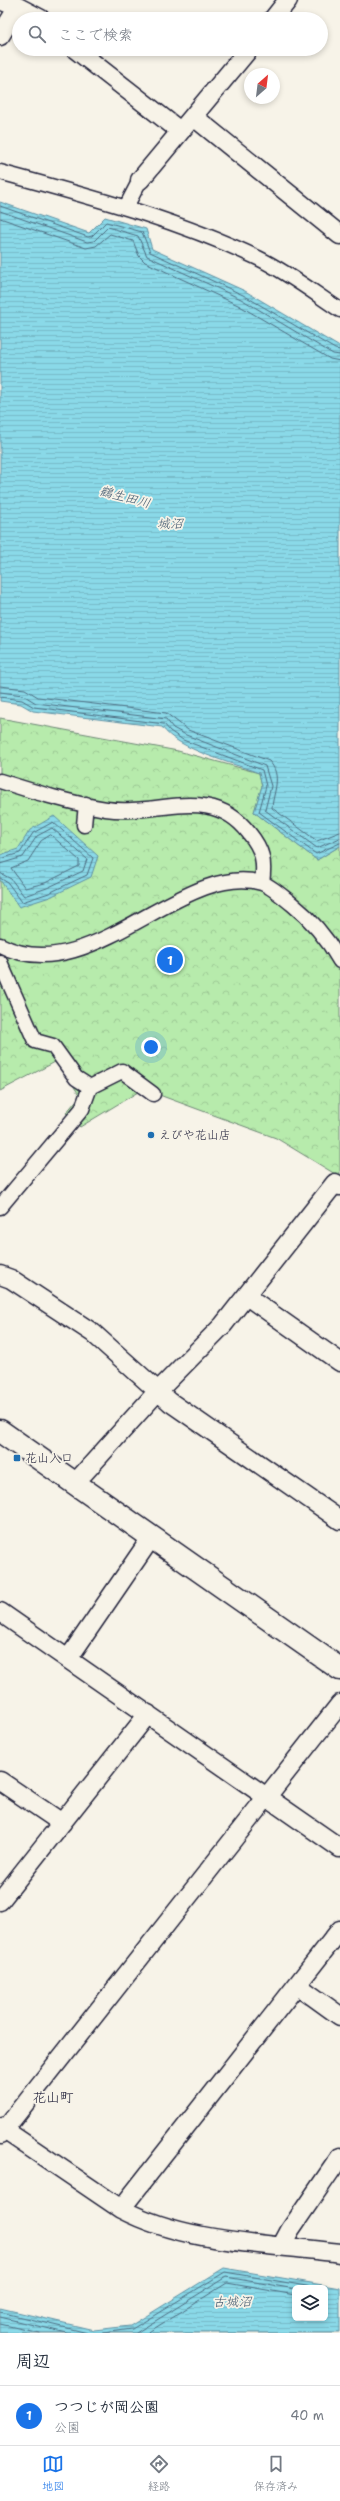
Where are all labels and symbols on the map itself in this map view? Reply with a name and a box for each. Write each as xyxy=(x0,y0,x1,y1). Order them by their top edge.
north arrow xyxy=(244,68,280,104)
water label: 鶴生田川 xyxy=(98,482,152,512)
water label: 城沼 xyxy=(157,515,184,532)
pin: 1 xyxy=(157,945,183,975)
your location xyxy=(141,1037,161,1057)
place label: えびや花山店 xyxy=(159,1127,231,1143)
marker: えびや花山店 xyxy=(146,1130,156,1140)
place label: 花山入口 xyxy=(25,1450,73,1466)
marker: 花山入口 xyxy=(12,1453,22,1463)
district label: 花山町 xyxy=(32,2088,74,2106)
water label: 古城沼 xyxy=(212,2293,252,2310)

